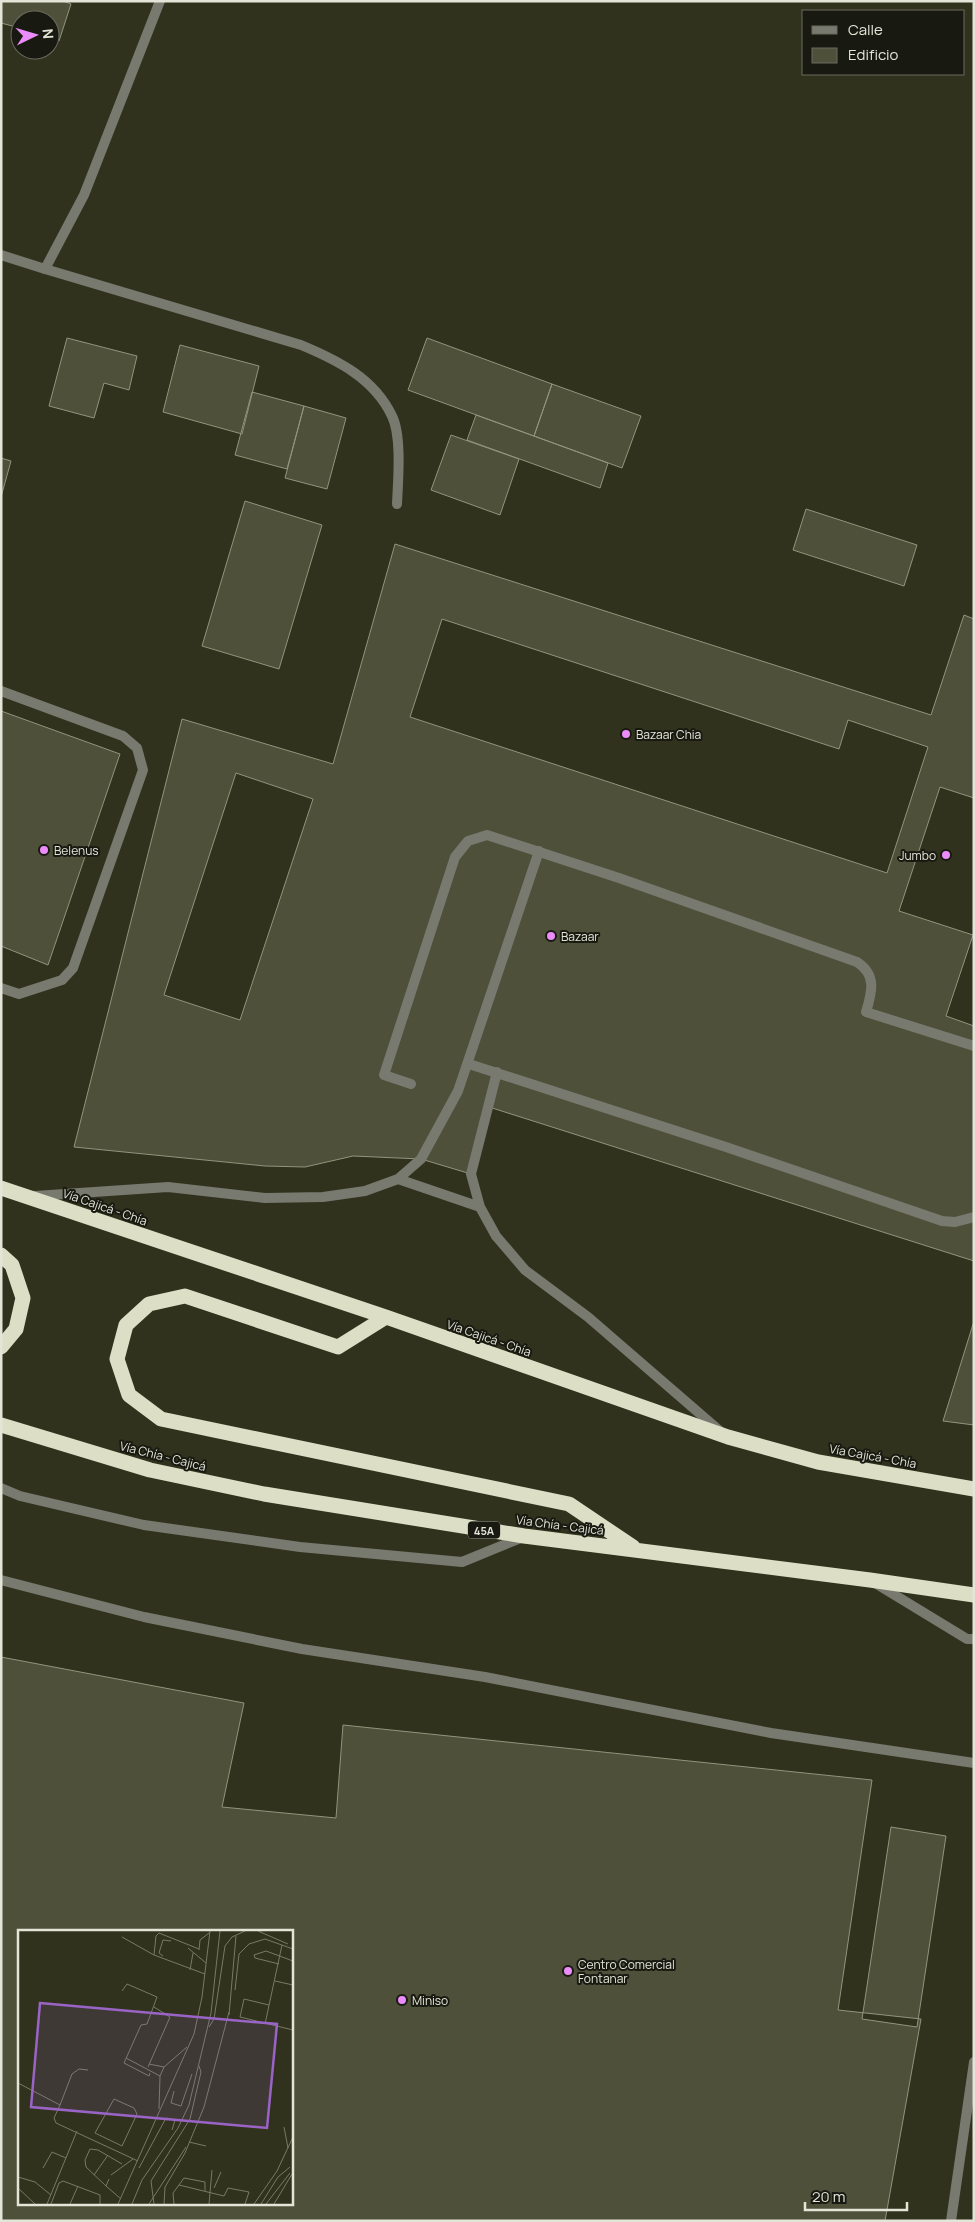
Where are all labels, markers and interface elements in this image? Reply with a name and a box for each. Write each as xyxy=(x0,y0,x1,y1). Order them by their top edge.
north arrow xyxy=(10,10,60,60)
legend xyxy=(802,10,965,75)
text: Calle xyxy=(848,19,883,40)
text: N xyxy=(39,28,58,40)
text: Edificio xyxy=(848,44,899,65)
place label: Bazaar Chia xyxy=(636,726,701,743)
marker: Bazaar Chia xyxy=(620,728,632,740)
place label: Belenus xyxy=(54,842,99,859)
marker: Belenus xyxy=(38,844,50,856)
place label: Jumbo xyxy=(899,847,936,864)
marker: Jumbo xyxy=(940,849,952,861)
place label: Bazaar xyxy=(561,928,599,945)
marker: Bazaar xyxy=(545,930,557,942)
street label: Vía Cajicá - Chía xyxy=(61,1185,149,1229)
street label: Vía Cajicá - Chía xyxy=(445,1316,533,1360)
street label: Vía Chía - Cajicá xyxy=(118,1437,208,1475)
street label: Vía Cajicá - Chía xyxy=(828,1440,918,1472)
street label: Vía Chía - Cajicá xyxy=(515,1511,605,1539)
road number: 45A xyxy=(468,1522,500,1538)
inset map xyxy=(18,1930,292,2204)
place label: Centro Comercial Fontanar xyxy=(578,1956,675,1987)
marker: Centro Comercial Fontanar xyxy=(562,1965,574,1977)
place label: Miniso xyxy=(412,1992,448,2009)
marker: Miniso xyxy=(396,1994,408,2006)
scale bar xyxy=(805,2180,908,2212)
text: 20 m xyxy=(812,2186,845,2207)

